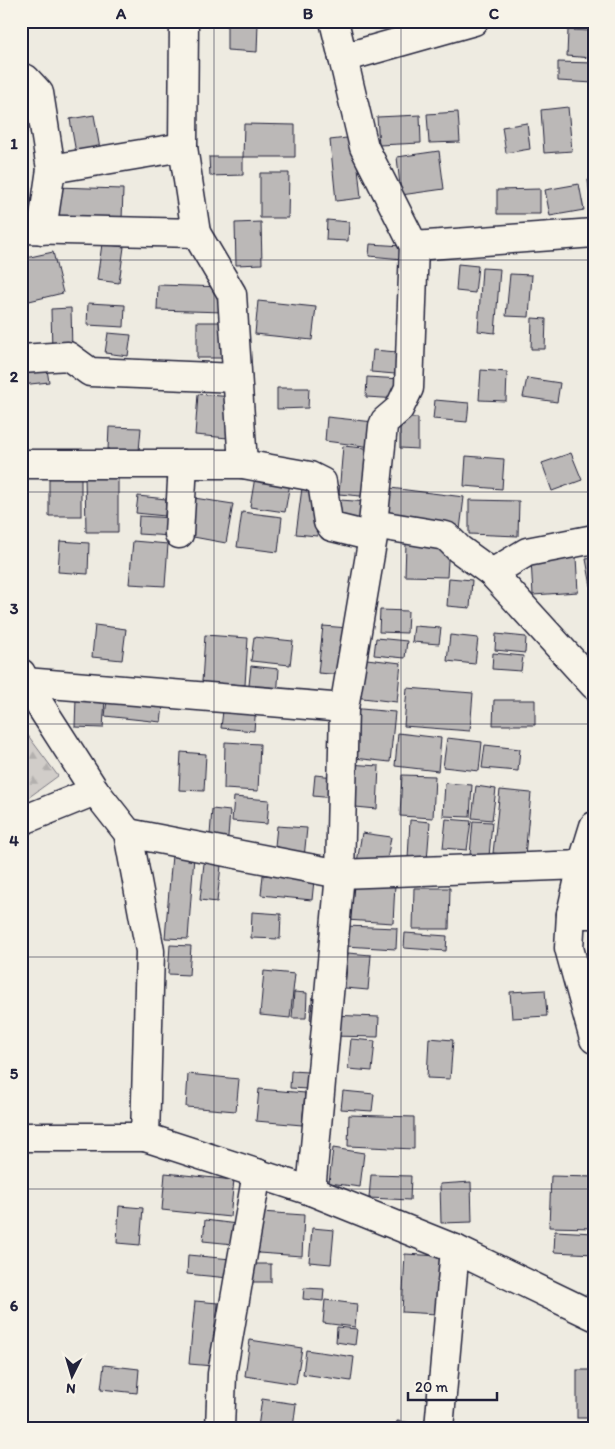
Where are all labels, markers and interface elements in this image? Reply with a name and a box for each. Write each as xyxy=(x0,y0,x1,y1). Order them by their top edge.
text: A xyxy=(115,4,127,23)
text: B xyxy=(303,4,314,23)
text: C xyxy=(489,4,500,23)
text: 1 xyxy=(10,134,18,153)
text: 2 xyxy=(10,367,19,386)
text: 3 xyxy=(10,599,19,618)
text: 4 xyxy=(9,831,19,850)
text: 5 xyxy=(10,1064,19,1083)
text: 6 xyxy=(10,1296,19,1315)
north arrow xyxy=(48,1352,98,1402)
scale bar xyxy=(408,1369,496,1401)
text: 20 m xyxy=(415,1378,449,1396)
text: N xyxy=(65,1380,76,1397)

